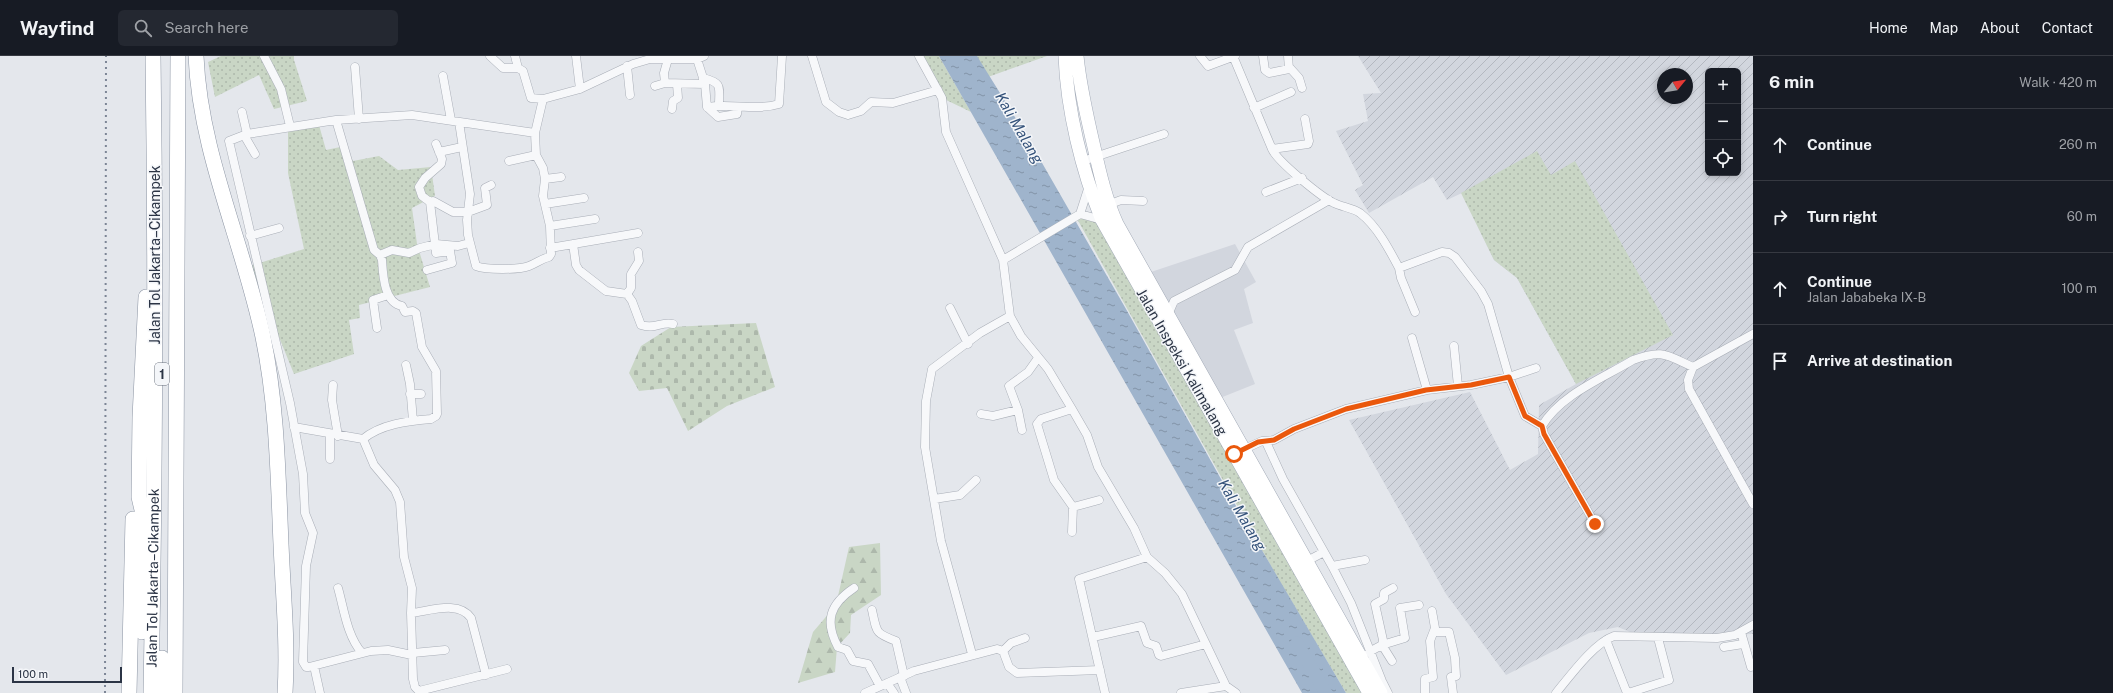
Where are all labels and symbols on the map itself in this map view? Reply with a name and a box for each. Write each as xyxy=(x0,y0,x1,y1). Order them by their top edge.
north arrow xyxy=(1657,68,1693,104)
water label: Kali Malang xyxy=(992,89,1047,167)
street label: Jalan Tol Jakarta–Cikampek xyxy=(147,165,163,345)
street label: Jalan Inspeksi Kalimalang xyxy=(1133,286,1231,439)
road number: 1 xyxy=(155,363,169,385)
route start xyxy=(1225,445,1243,463)
water label: Kali Malang xyxy=(1215,476,1270,554)
street label: Jalan Tol Jakarta–Cikampek xyxy=(143,488,162,668)
route end xyxy=(1586,515,1604,533)
scale bar xyxy=(12,665,122,684)

